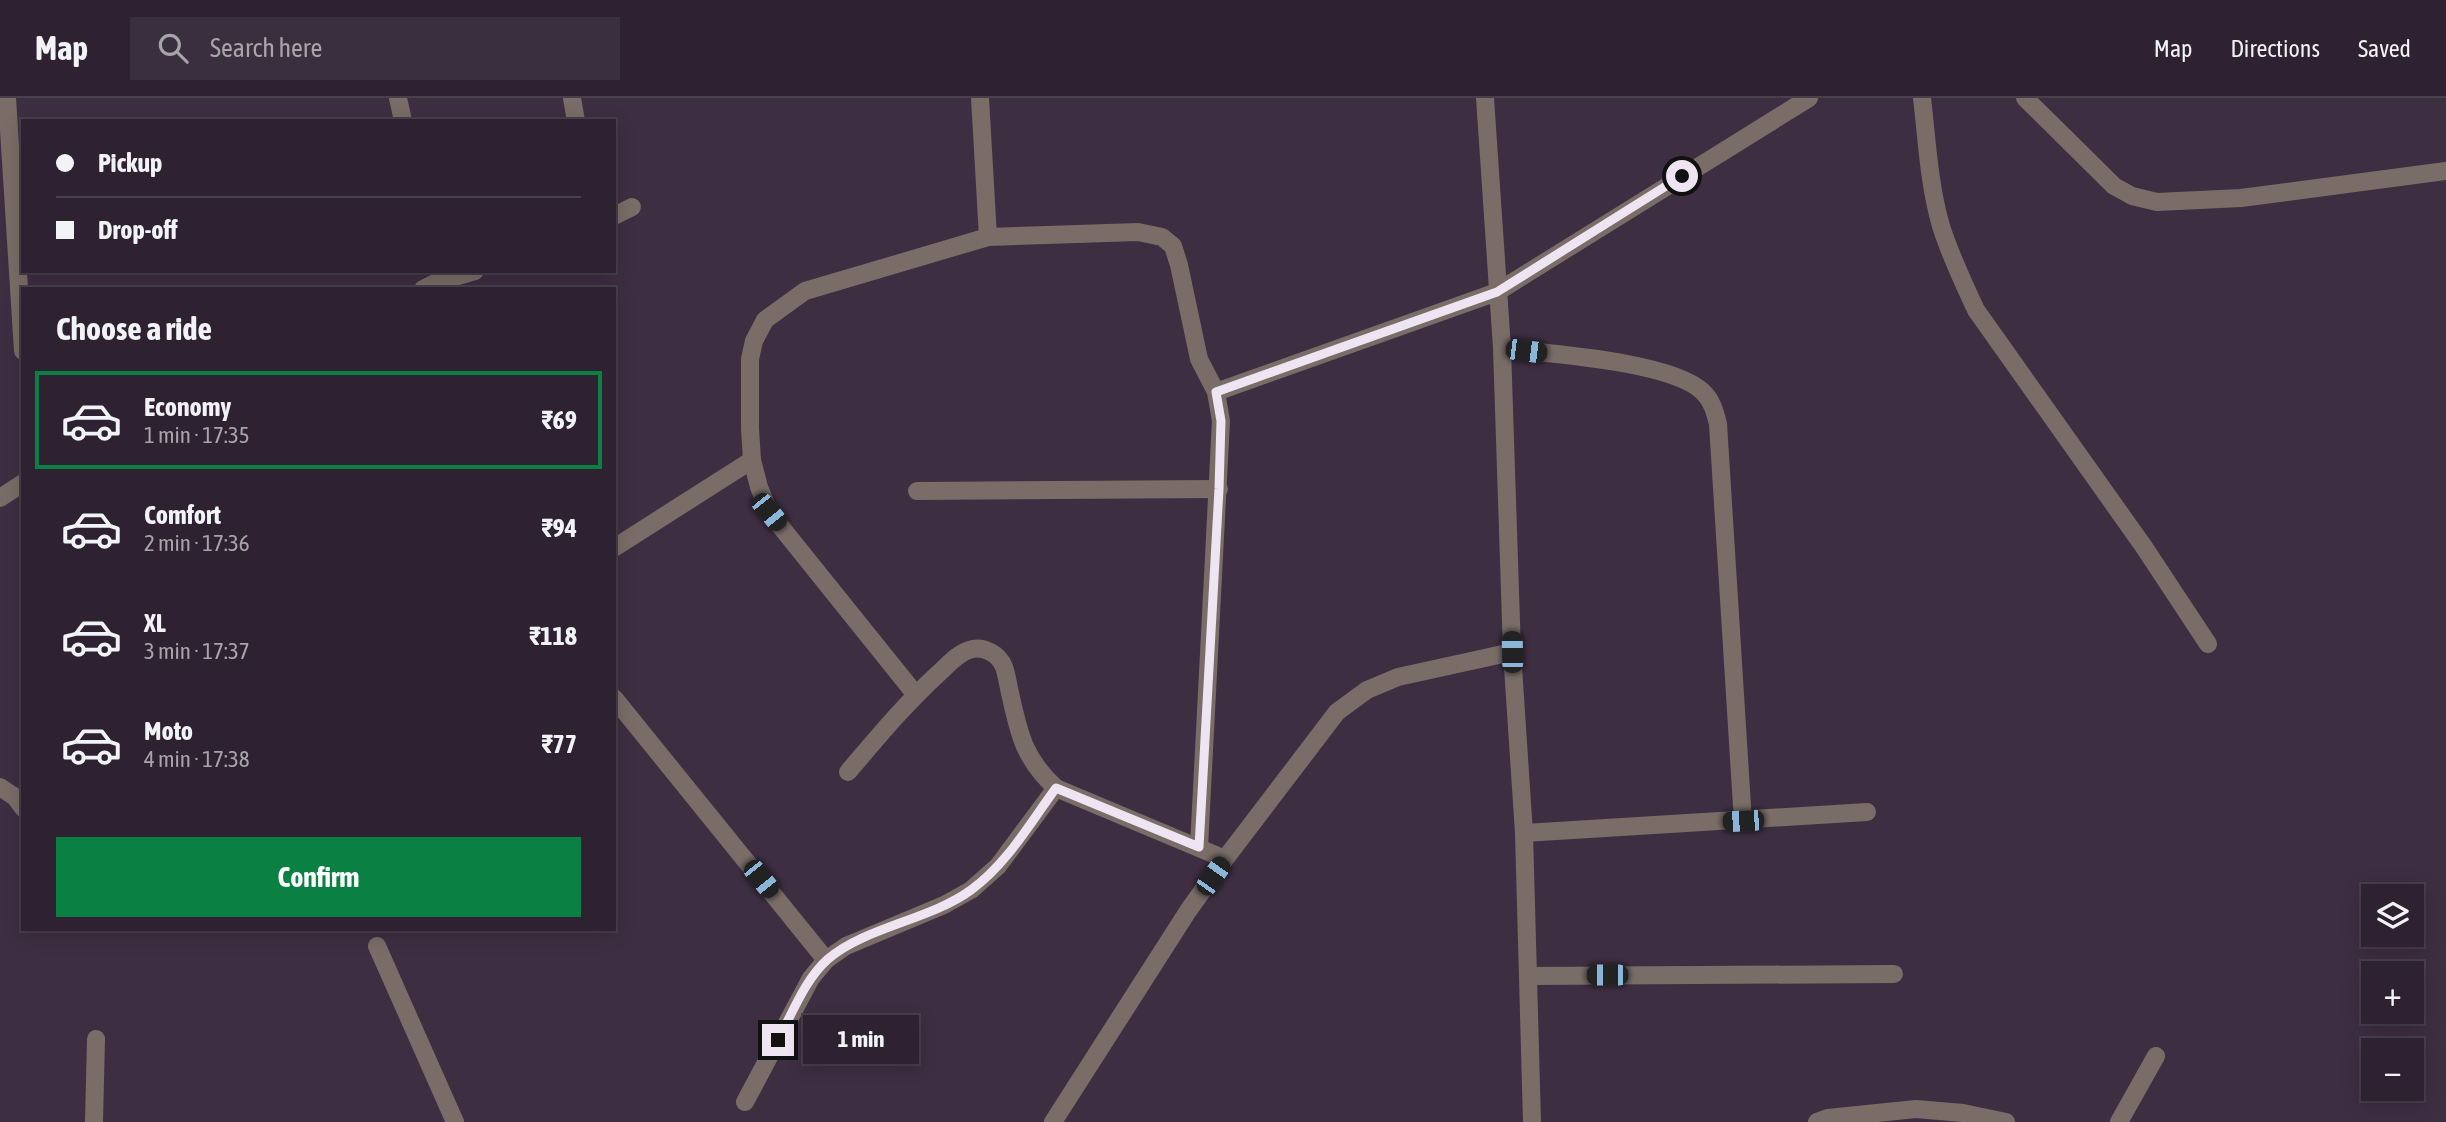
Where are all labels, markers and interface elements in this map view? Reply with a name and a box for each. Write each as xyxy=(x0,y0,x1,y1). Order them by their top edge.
search box xyxy=(130,17,620,80)
text: Map xyxy=(35,29,88,67)
icon: search xyxy=(154,29,192,67)
text: Search here xyxy=(210,33,322,63)
text: Map xyxy=(2154,35,2192,62)
text: Directions xyxy=(2230,35,2320,62)
text: Saved xyxy=(2358,35,2411,62)
text: Pickup xyxy=(98,148,162,178)
route start xyxy=(1666,160,1698,192)
text: Drop-off xyxy=(98,215,178,245)
text: Choose a ride xyxy=(56,310,212,347)
car xyxy=(1504,338,1549,364)
icon: car xyxy=(60,389,123,452)
text: Economy xyxy=(144,392,231,422)
text: ₹69 xyxy=(541,405,577,435)
text: 1 min · 17:35 xyxy=(144,422,250,448)
car xyxy=(748,489,791,535)
icon: car xyxy=(60,497,123,560)
text: Comfort xyxy=(144,500,221,530)
text: ₹94 xyxy=(541,513,577,543)
text: 2 min · 17:36 xyxy=(144,530,250,556)
icon: car xyxy=(60,605,123,668)
text: XL xyxy=(144,608,166,638)
text: ₹118 xyxy=(529,621,577,651)
car xyxy=(1502,631,1523,673)
text: 3 min · 17:37 xyxy=(144,638,250,664)
icon: car xyxy=(60,713,123,776)
text: Moto xyxy=(144,716,193,746)
text: ₹77 xyxy=(541,729,577,759)
text: 4 min · 17:38 xyxy=(144,746,250,772)
car xyxy=(1722,809,1765,833)
button: Confirm xyxy=(56,837,581,917)
car xyxy=(1193,853,1234,899)
car xyxy=(740,856,783,902)
map controls xyxy=(2361,884,2424,1101)
button: layers xyxy=(2361,884,2424,947)
button: + xyxy=(2361,961,2424,1024)
car xyxy=(1587,965,1629,986)
callout: 1 min xyxy=(802,1016,918,1065)
route end xyxy=(762,1024,794,1056)
text: 1 min xyxy=(838,1026,884,1052)
button: − xyxy=(2361,1038,2424,1101)

